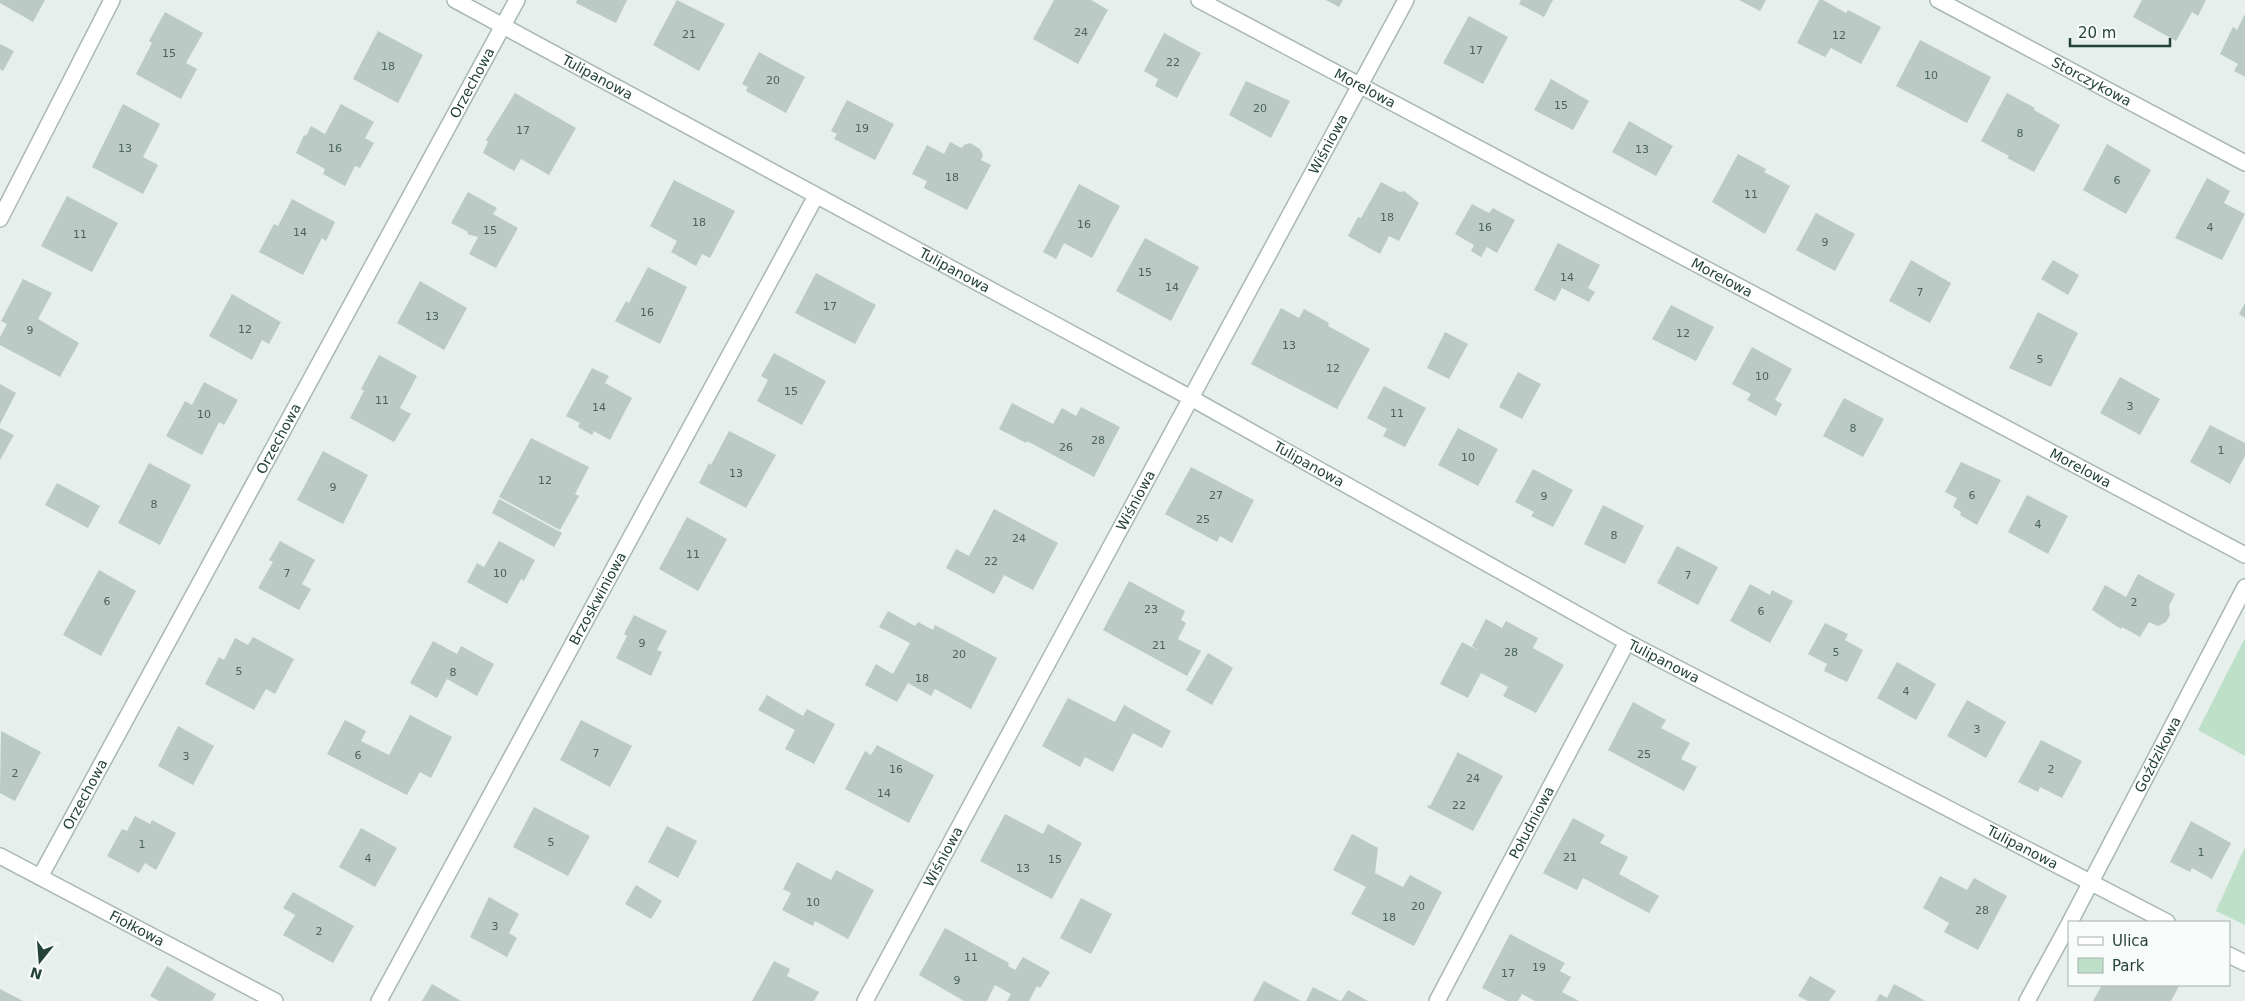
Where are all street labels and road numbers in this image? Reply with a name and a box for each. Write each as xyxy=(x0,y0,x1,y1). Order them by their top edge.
street label: Orzechowa xyxy=(446,45,498,121)
street label: Tulipanowa xyxy=(558,51,636,103)
street label: Storczykowa xyxy=(2049,54,2134,109)
street label: Morelowa xyxy=(1332,65,1399,111)
street label: Wiśniowa xyxy=(1305,111,1351,177)
street label: Tulipanowa xyxy=(916,244,993,296)
street label: Morelowa xyxy=(1688,255,1755,300)
street label: Orzechowa xyxy=(253,401,304,477)
street label: Tulipanowa xyxy=(1270,438,1347,490)
street label: Morelowa xyxy=(2047,445,2114,491)
street label: Wiśniowa xyxy=(1113,468,1158,533)
street label: Brzoskwiniowa xyxy=(566,549,629,648)
street label: Tulipanowa xyxy=(1625,636,1702,686)
street label: Goździkowa xyxy=(2131,714,2184,795)
street label: Orzechowa xyxy=(59,756,111,832)
street label: Południowa xyxy=(1506,784,1557,861)
street label: Tulipanowa xyxy=(1983,822,2061,872)
street label: Wiśniowa xyxy=(920,824,966,890)
street label: Fiołkowa xyxy=(107,907,167,949)

